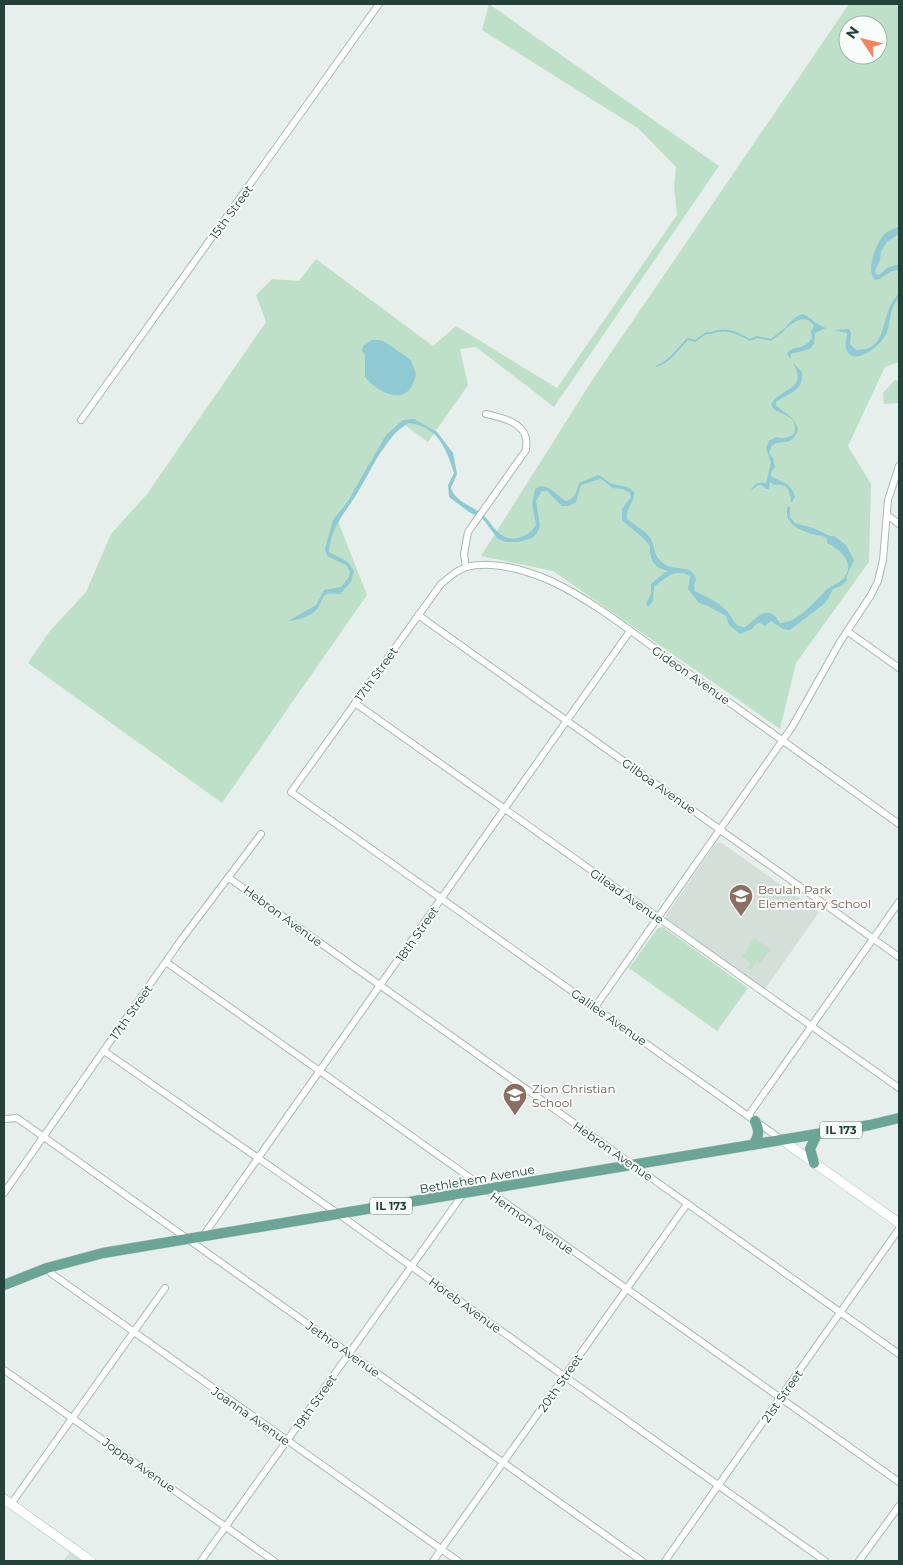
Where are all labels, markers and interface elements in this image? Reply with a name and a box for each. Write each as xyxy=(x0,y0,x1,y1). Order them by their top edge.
north arrow xyxy=(838,15,888,65)
text: N xyxy=(842,23,863,42)
street label: 15th Street xyxy=(206,182,256,242)
street label: Gideon Avenue xyxy=(649,642,733,708)
street label: 17th Street xyxy=(351,644,401,704)
street label: Gilboa Avenue xyxy=(619,755,699,817)
street label: Gilead Avenue xyxy=(587,865,667,927)
street label: Hebron Avenue xyxy=(241,882,325,950)
place label: Beulah Park Elementary School xyxy=(758,882,871,911)
school or university icon: Beulah Park Elementary School xyxy=(728,883,754,917)
street label: 18th Street xyxy=(392,903,442,965)
street label: 17th Street xyxy=(107,982,155,1042)
street label: Galilee Avenue xyxy=(568,985,650,1049)
place label: Zion Christian School xyxy=(532,1081,616,1110)
school or university icon: Zion Christian School xyxy=(502,1082,528,1116)
street label: Hebron Avenue xyxy=(570,1118,656,1184)
road number: IL 173 xyxy=(820,1122,862,1138)
street label: Bethlehem Avenue xyxy=(418,1162,536,1196)
street label: Hermon Avenue xyxy=(487,1189,577,1257)
road number: IL 173 xyxy=(370,1198,412,1214)
street label: Horeb Avenue xyxy=(426,1274,504,1336)
street label: Jethro Avenue xyxy=(302,1317,383,1380)
street label: 20th Street xyxy=(535,1351,586,1415)
street label: 21st Street xyxy=(758,1366,806,1425)
street label: 19th Street xyxy=(290,1371,340,1433)
street label: Joanna Avenue xyxy=(208,1383,293,1449)
street label: Joppa Avenue xyxy=(99,1434,178,1496)

